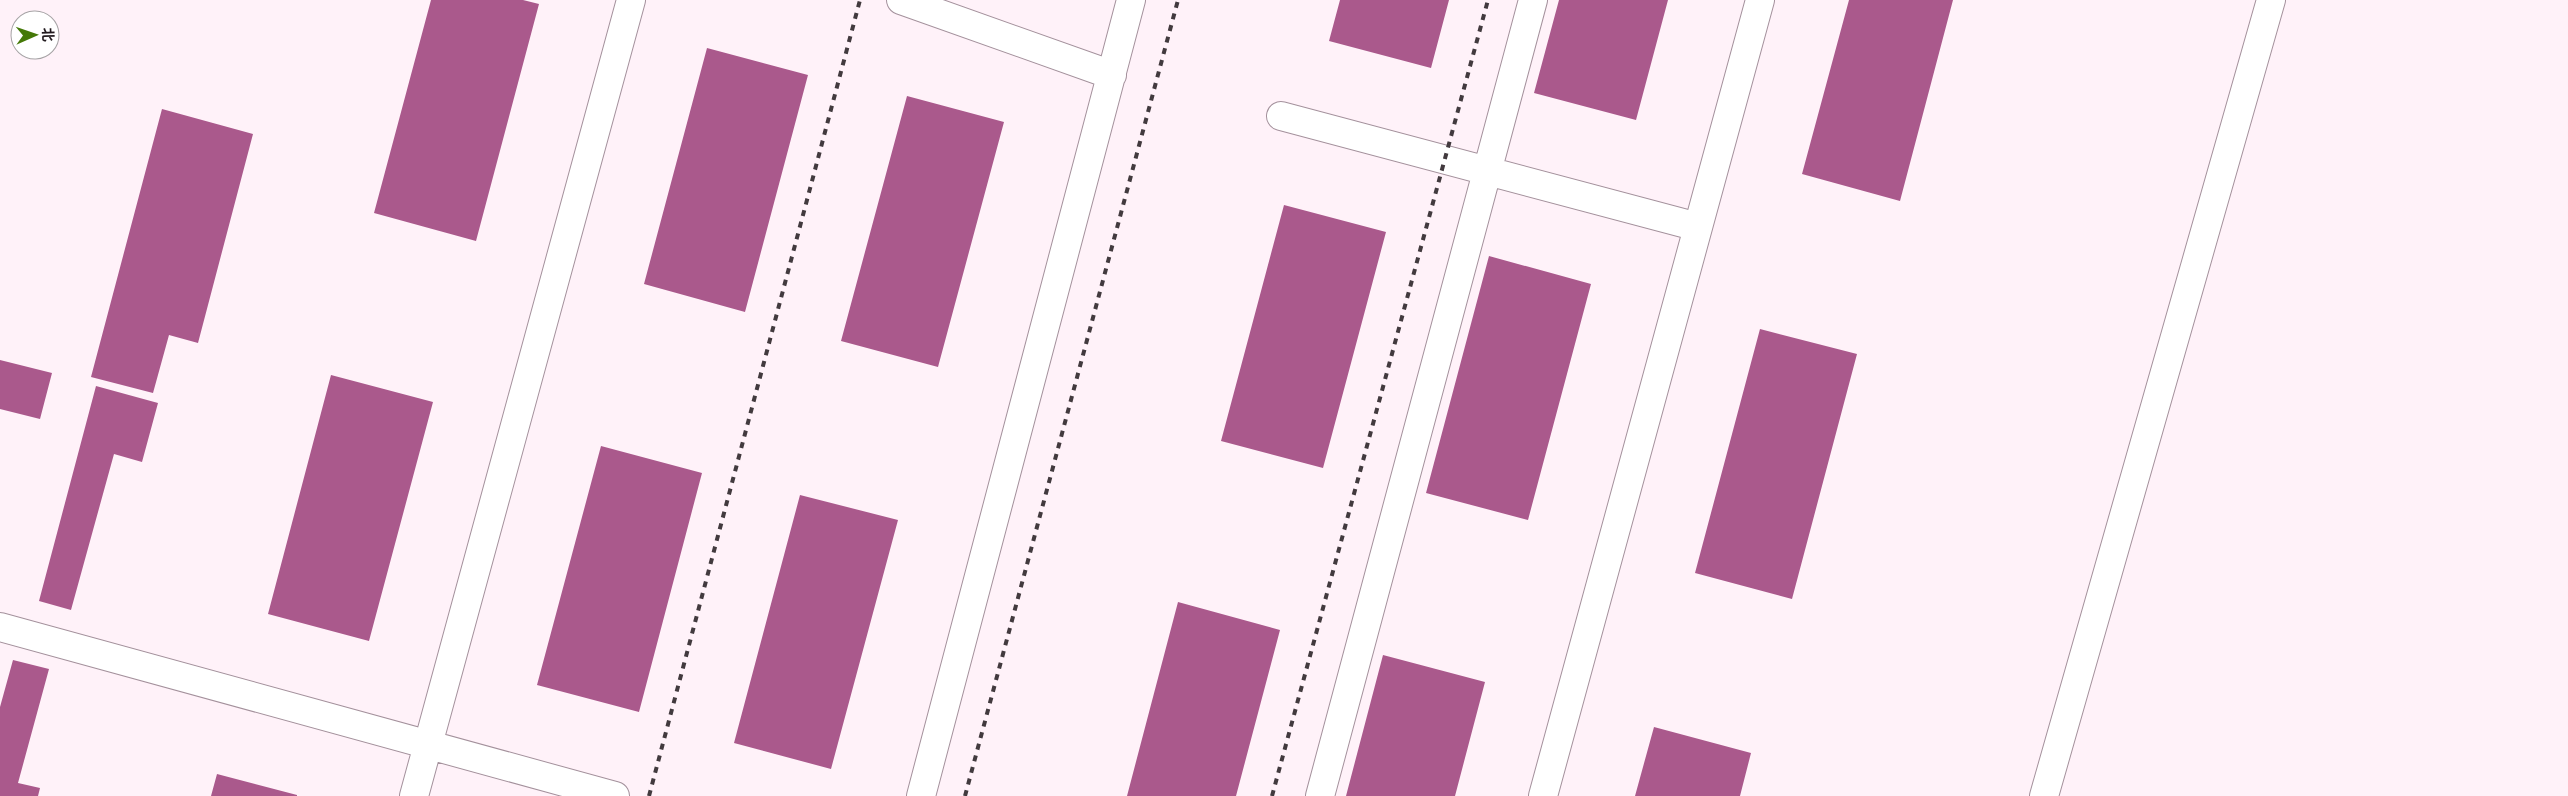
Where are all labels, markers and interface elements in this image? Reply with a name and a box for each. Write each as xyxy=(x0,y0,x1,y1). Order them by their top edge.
north arrow xyxy=(10,10,60,60)
text: 北 xyxy=(39,27,56,42)

